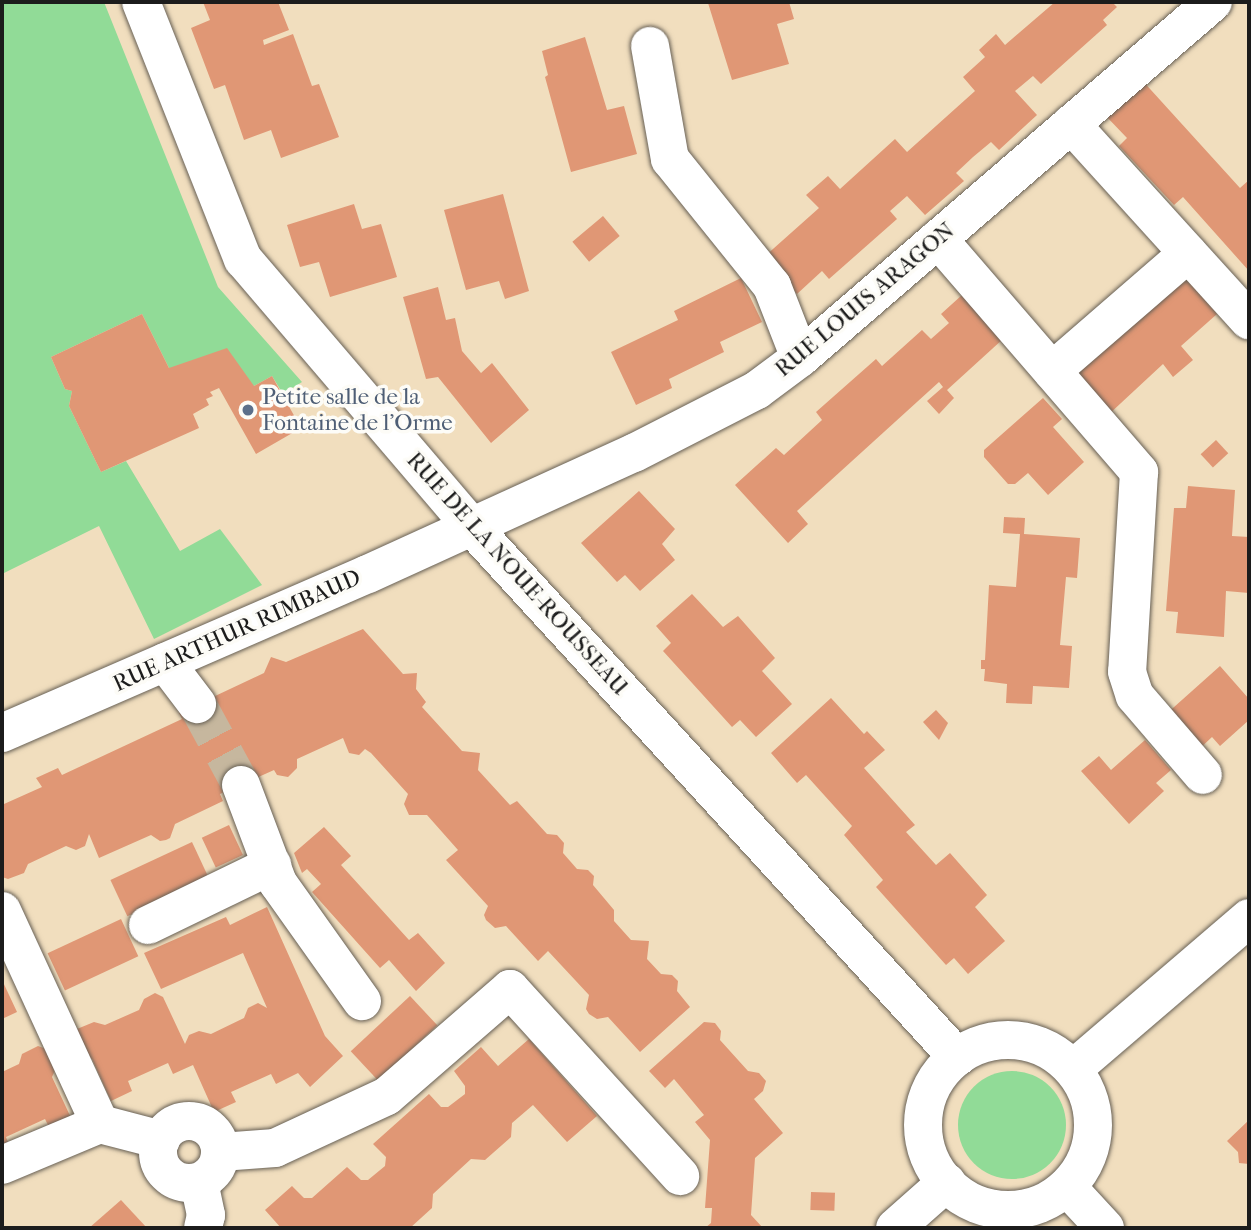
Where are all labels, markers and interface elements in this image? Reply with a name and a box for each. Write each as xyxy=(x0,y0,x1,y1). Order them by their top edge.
street label: RUE LOUIS ARAGON xyxy=(770,217,960,383)
place label: Petite salle de la Fontaine de l'Orme xyxy=(262,383,453,437)
marker: Petite salle de la Fontaine de l'Orme xyxy=(240,402,256,418)
street label: RUE DE LA NOUE-ROUSSEAU xyxy=(400,447,634,701)
street label: RUE ARTHUR RIMBAUD xyxy=(109,564,365,698)

